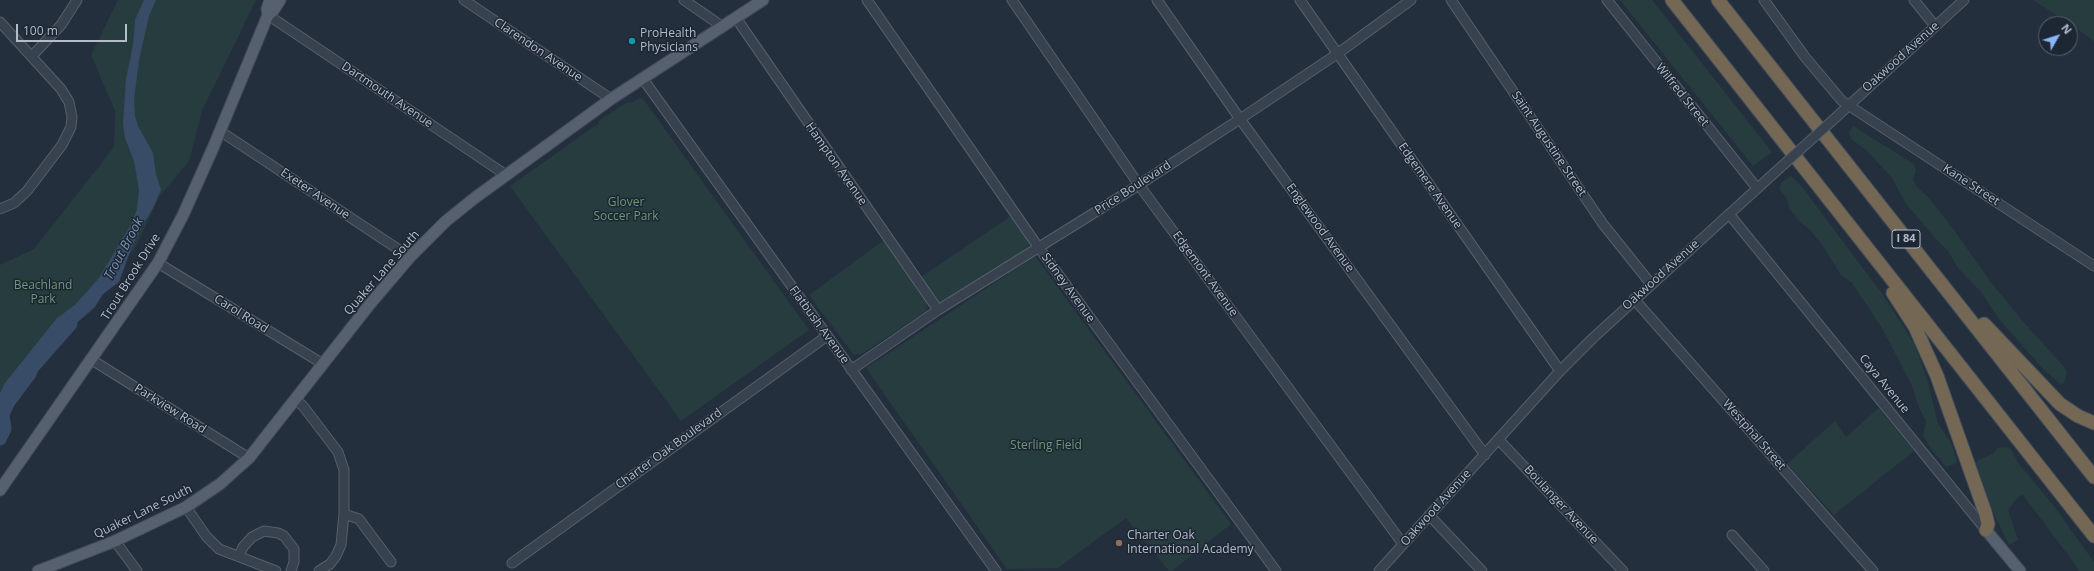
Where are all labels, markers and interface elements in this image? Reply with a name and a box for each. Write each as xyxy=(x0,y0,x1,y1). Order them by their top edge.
street label: Clarendon Avenue xyxy=(491,15,585,85)
scale bar xyxy=(18,16,129,42)
north arrow xyxy=(2038,16,2078,56)
street label: Oakwood Avenue xyxy=(1860,19,1942,95)
text: N xyxy=(2058,21,2076,37)
text: 100 m xyxy=(23,22,58,39)
place label: ProHealth Physicians xyxy=(640,27,698,55)
marker: ProHealth Physicians xyxy=(627,36,637,46)
street label: Dartmouth Avenue xyxy=(339,59,435,131)
street label: Wilfred Street xyxy=(1652,61,1712,129)
street label: Saint Augustine Street xyxy=(1508,89,1590,199)
street label: Hampton Avenue xyxy=(802,120,870,208)
street label: Edgemere Avenue xyxy=(1395,140,1465,232)
street label: Price Boulevard xyxy=(1092,158,1174,218)
street label: Kane Street xyxy=(1940,161,2002,209)
street label: Exeter Avenue xyxy=(278,166,352,222)
street label: Englewood Avenue xyxy=(1283,181,1357,275)
park label: Glover Soccer Park xyxy=(593,196,659,224)
water label: Trout Brook xyxy=(101,215,147,283)
street label: Quaker Lane South xyxy=(341,228,423,318)
street label: Edgemont Avenue xyxy=(1169,228,1241,320)
road number: I 84 xyxy=(1892,230,1920,248)
street label: Trout Brook Drive xyxy=(99,231,163,323)
street label: Oakwood Avenue xyxy=(1620,237,1702,313)
street label: Sidney Avenue xyxy=(1038,251,1098,325)
park label: Beachland Park xyxy=(14,279,72,307)
street label: Flatbush Avenue xyxy=(786,283,852,367)
street label: Carol Road xyxy=(211,292,271,336)
street label: Caya Avenue xyxy=(1856,352,1912,416)
street label: Parkview Road xyxy=(131,381,209,437)
street label: Westphal Street xyxy=(1719,397,1789,473)
street label: Charter Oak Boulevard xyxy=(613,406,725,492)
park label: Sterling Field xyxy=(1010,439,1082,453)
street label: Boulanger Avenue xyxy=(1521,463,1601,547)
street label: Oakwood Avenue xyxy=(1398,467,1474,549)
street label: Quaker Lane South xyxy=(92,482,194,542)
place label: Charter Oak International Academy xyxy=(1127,529,1254,557)
marker: Charter Oak International Academy xyxy=(1114,538,1124,548)

